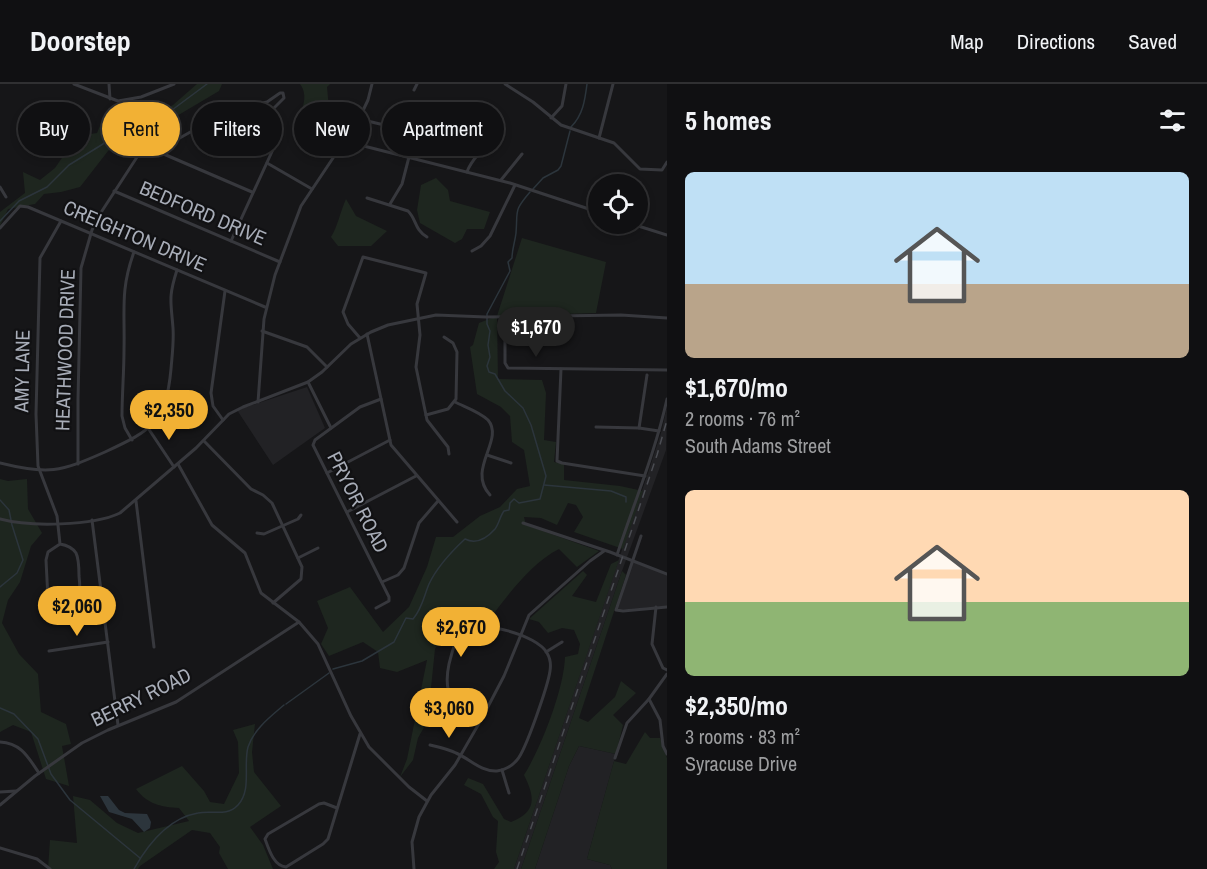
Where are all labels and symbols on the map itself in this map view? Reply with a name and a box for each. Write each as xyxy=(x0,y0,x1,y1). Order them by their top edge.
street label: BEDFORD DRIVE xyxy=(136,174,271,251)
street label: CREIGHTON DRIVE xyxy=(60,193,211,278)
street label: HEATHWOOD DRIVE xyxy=(48,269,81,431)
pin: $1,670 xyxy=(487,307,585,358)
street label: AMY LANE xyxy=(7,329,36,414)
pin: $2,350 xyxy=(120,390,218,441)
street label: PRYOR ROAD xyxy=(321,447,395,557)
pin: $2,060 xyxy=(28,586,126,637)
pin: $2,670 xyxy=(412,607,510,658)
street label: BERRY ROAD xyxy=(86,661,195,732)
pin: $3,060 xyxy=(400,688,498,739)

